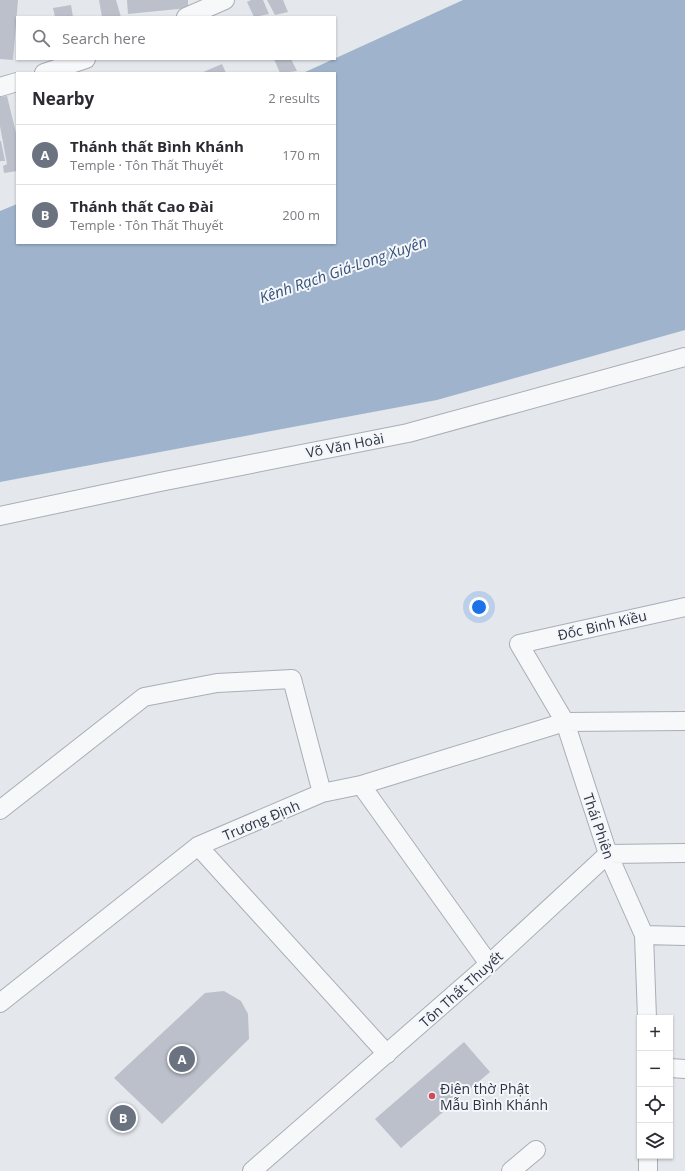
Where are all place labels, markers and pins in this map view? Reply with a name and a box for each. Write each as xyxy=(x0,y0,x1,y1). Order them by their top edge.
pin: A xyxy=(169,1044,195,1074)
place label: Điện thờ Phật Mẫu Bình Khánh xyxy=(440,1079,548,1114)
marker: Điện thờ Phật Mẫu Bình Khánh xyxy=(427,1091,437,1101)
pin: B xyxy=(110,1103,136,1133)

